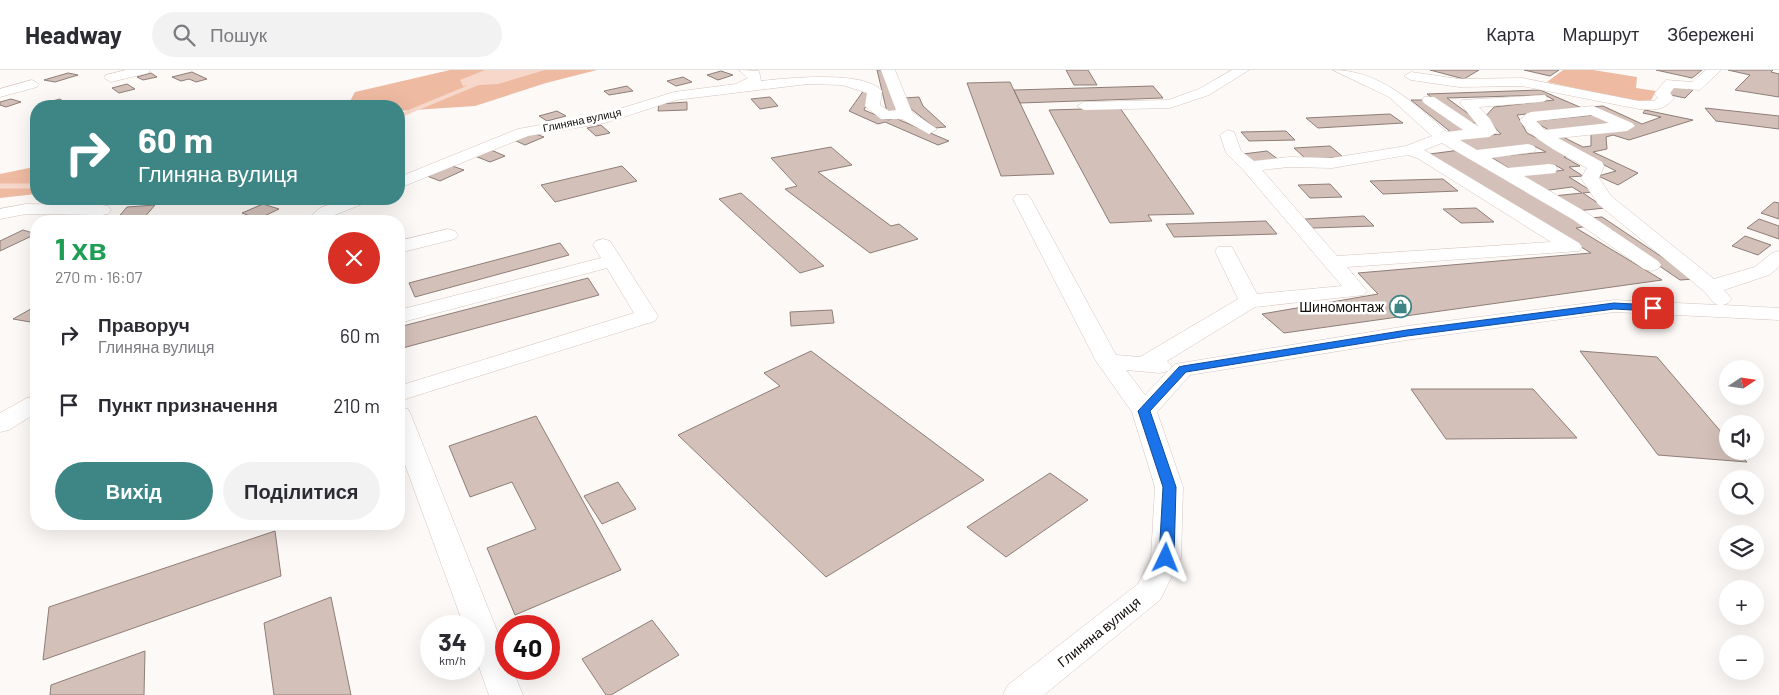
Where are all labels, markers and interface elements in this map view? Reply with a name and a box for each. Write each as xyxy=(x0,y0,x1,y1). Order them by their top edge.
search box xyxy=(152,12,502,57)
text: Headway xyxy=(25,20,122,49)
icon: search xyxy=(170,21,198,49)
text: Пошук xyxy=(210,23,267,46)
text: Карта xyxy=(1486,23,1534,45)
text: Маршрут xyxy=(1562,23,1639,45)
text: Збережені xyxy=(1667,23,1754,45)
street label: Глиняна вулиця xyxy=(541,105,622,134)
text: 60 m xyxy=(138,118,213,160)
icon: right xyxy=(55,120,120,185)
text: Глиняна вулиця xyxy=(138,160,298,186)
text: 1 хв xyxy=(55,230,107,266)
button: close xyxy=(328,232,380,284)
text: 270 m · 16:07 xyxy=(55,267,142,286)
pin xyxy=(1632,287,1674,329)
icon: arrive xyxy=(1639,294,1667,322)
shop icon: Шиномонтаж xyxy=(1388,295,1412,319)
place label: Шиномонтаж xyxy=(1299,298,1385,315)
text: Праворуч xyxy=(98,313,190,336)
icon: right xyxy=(55,321,83,349)
text: 60 m xyxy=(340,324,380,347)
text: Глиняна вулиця xyxy=(98,337,214,356)
north arrow xyxy=(1719,360,1764,405)
map controls xyxy=(1719,360,1764,680)
icon: arrive xyxy=(55,391,83,419)
text: Пункт призначення xyxy=(98,393,278,416)
text: 210 m xyxy=(333,394,380,417)
button: sound xyxy=(1719,415,1764,460)
button: Вихід xyxy=(55,462,213,520)
button: Поділитися xyxy=(223,462,380,520)
button: search xyxy=(1719,470,1764,515)
button: layers xyxy=(1719,525,1764,570)
position arrow xyxy=(1139,531,1191,583)
button: + xyxy=(1719,580,1764,625)
street label: Глиняна вулиця xyxy=(1054,593,1144,670)
speed limit sign: 40 xyxy=(495,615,560,680)
text: 34 xyxy=(438,626,467,656)
button: − xyxy=(1719,635,1764,680)
text: km/h xyxy=(439,653,466,667)

